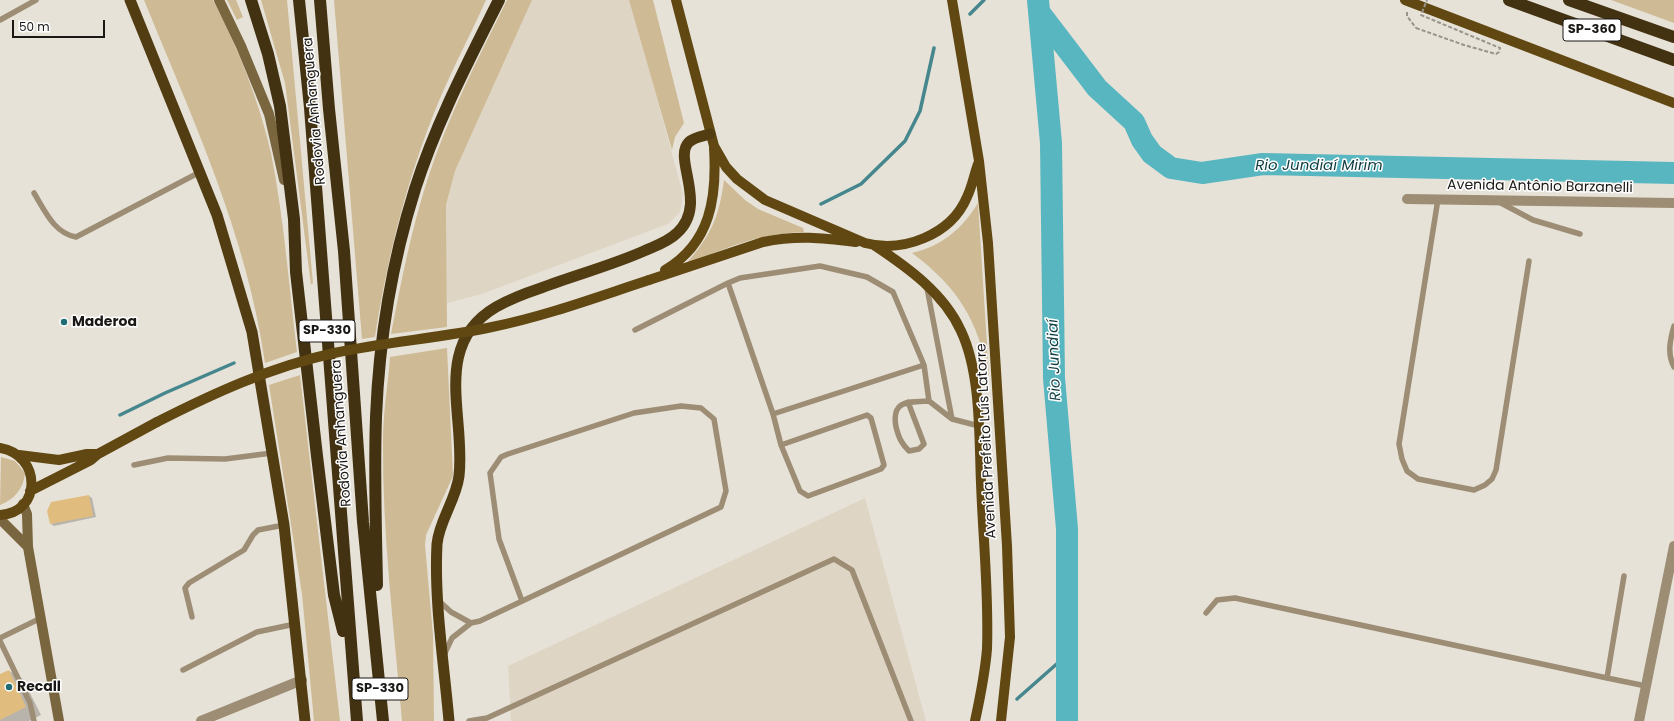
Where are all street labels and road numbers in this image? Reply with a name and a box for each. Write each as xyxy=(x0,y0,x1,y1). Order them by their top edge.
road number: SP-360 xyxy=(1563,19,1621,41)
street label: Rodovia Anhanguera xyxy=(300,37,330,185)
street label: Avenida Antônio Barzanelli xyxy=(1447,177,1633,197)
road number: SP-330 xyxy=(299,320,355,342)
street label: Avenida Prefeito Luís Latorre xyxy=(973,343,1001,539)
street label: Rodovia Anhanguera xyxy=(328,359,356,507)
road number: SP-330 xyxy=(352,678,408,700)

